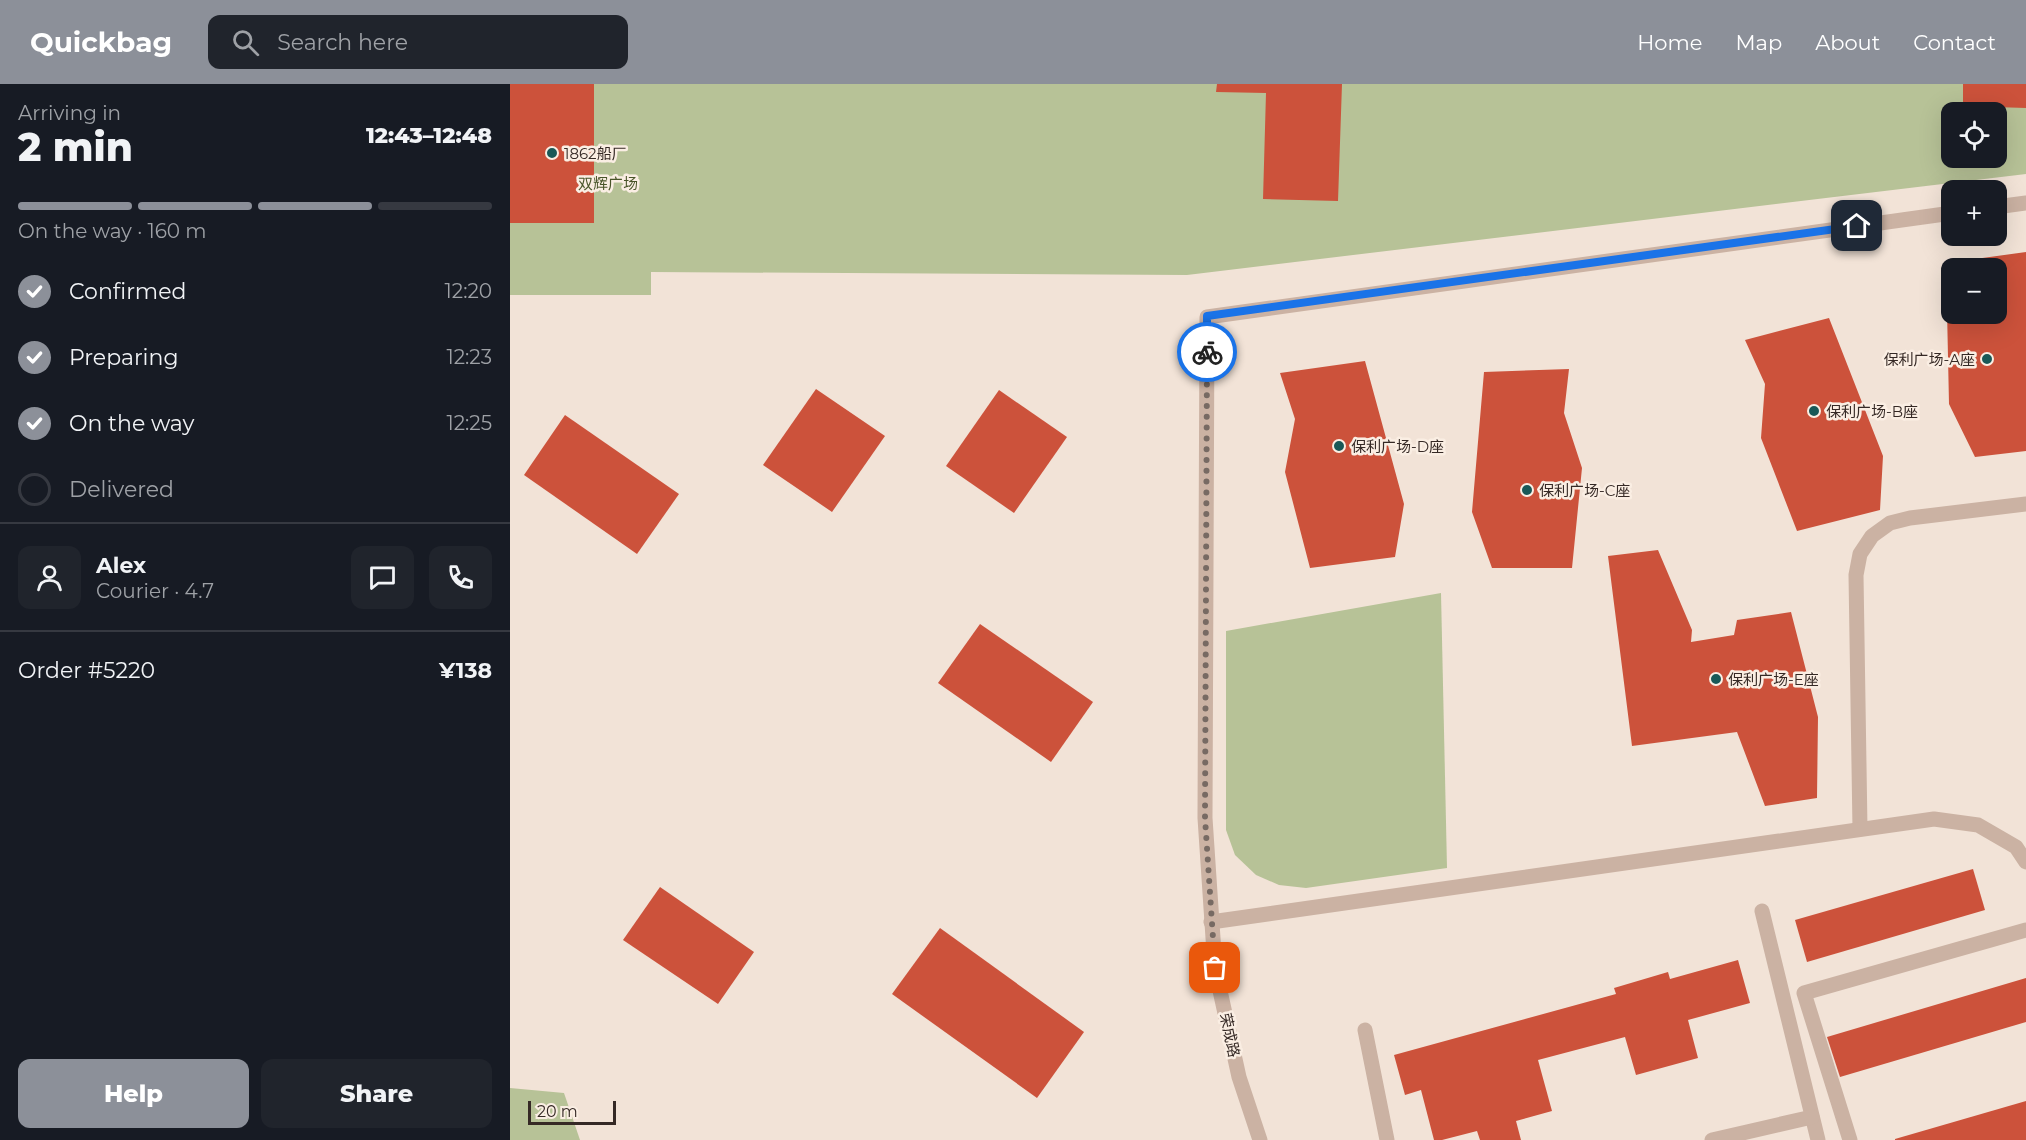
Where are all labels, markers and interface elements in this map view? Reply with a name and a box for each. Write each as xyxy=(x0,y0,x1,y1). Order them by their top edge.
search box xyxy=(208,15,628,69)
text: Quickbag xyxy=(30,25,172,59)
icon: search xyxy=(229,26,262,59)
text: Search here xyxy=(277,29,408,56)
text: Home xyxy=(1637,30,1702,55)
text: Map xyxy=(1735,30,1782,55)
text: About xyxy=(1815,30,1880,55)
text: Contact xyxy=(1913,30,1996,55)
text: Arriving in xyxy=(18,101,121,125)
map controls xyxy=(1941,102,2007,324)
button: locate xyxy=(1941,102,2007,168)
text: 12:43–12:48 xyxy=(366,122,492,149)
text: 2 min xyxy=(18,123,133,171)
place label: 1862船厂 xyxy=(564,144,627,163)
marker: 1862船厂 xyxy=(545,146,559,160)
park label: 双辉广场 xyxy=(578,174,638,193)
button: + xyxy=(1941,180,2007,246)
pin xyxy=(1831,200,1882,251)
icon: home xyxy=(1840,209,1873,242)
text: On the way · 160 m xyxy=(18,219,207,243)
button: − xyxy=(1941,258,2007,324)
icon: check xyxy=(18,275,51,308)
text: Confirmed xyxy=(69,278,186,305)
text: 12:20 xyxy=(445,279,492,303)
courier xyxy=(1177,322,1237,382)
icon: bike xyxy=(1191,336,1224,369)
icon: check xyxy=(18,341,51,374)
text: Preparing xyxy=(69,344,178,371)
text: 12:23 xyxy=(447,345,492,369)
place label: 保利广场-A座 xyxy=(1884,350,1975,369)
marker: 保利广场-A座 xyxy=(1980,352,1994,366)
place label: 保利广场-B座 xyxy=(1826,402,1918,421)
marker: 保利广场-B座 xyxy=(1807,404,1821,418)
icon: check xyxy=(18,407,51,440)
text: On the way xyxy=(69,410,194,437)
text: 12:25 xyxy=(447,411,492,435)
place label: 保利广场-D座 xyxy=(1351,437,1444,456)
marker: 保利广场-D座 xyxy=(1332,439,1346,453)
text: Delivered xyxy=(69,476,174,503)
place label: 保利广场-C座 xyxy=(1539,481,1630,500)
marker: 保利广场-C座 xyxy=(1520,483,1534,497)
button: person xyxy=(18,546,81,609)
button: chat xyxy=(351,546,414,609)
button: phone xyxy=(429,546,492,609)
text: Alex xyxy=(96,552,146,579)
text: Courier · 4.7 xyxy=(96,579,214,603)
text: Order #5220 xyxy=(18,657,155,684)
text: ¥138 xyxy=(439,657,492,684)
place label: 保利广场-E座 xyxy=(1728,670,1819,689)
marker: 保利广场-E座 xyxy=(1709,672,1723,686)
pin xyxy=(1189,942,1240,993)
icon: bag xyxy=(1198,951,1231,984)
street label: 荣成路 xyxy=(1216,1011,1244,1059)
button: Help xyxy=(18,1059,249,1128)
button: Share xyxy=(261,1059,492,1128)
scale bar xyxy=(528,1098,616,1126)
text: 20 m xyxy=(537,1102,578,1121)

